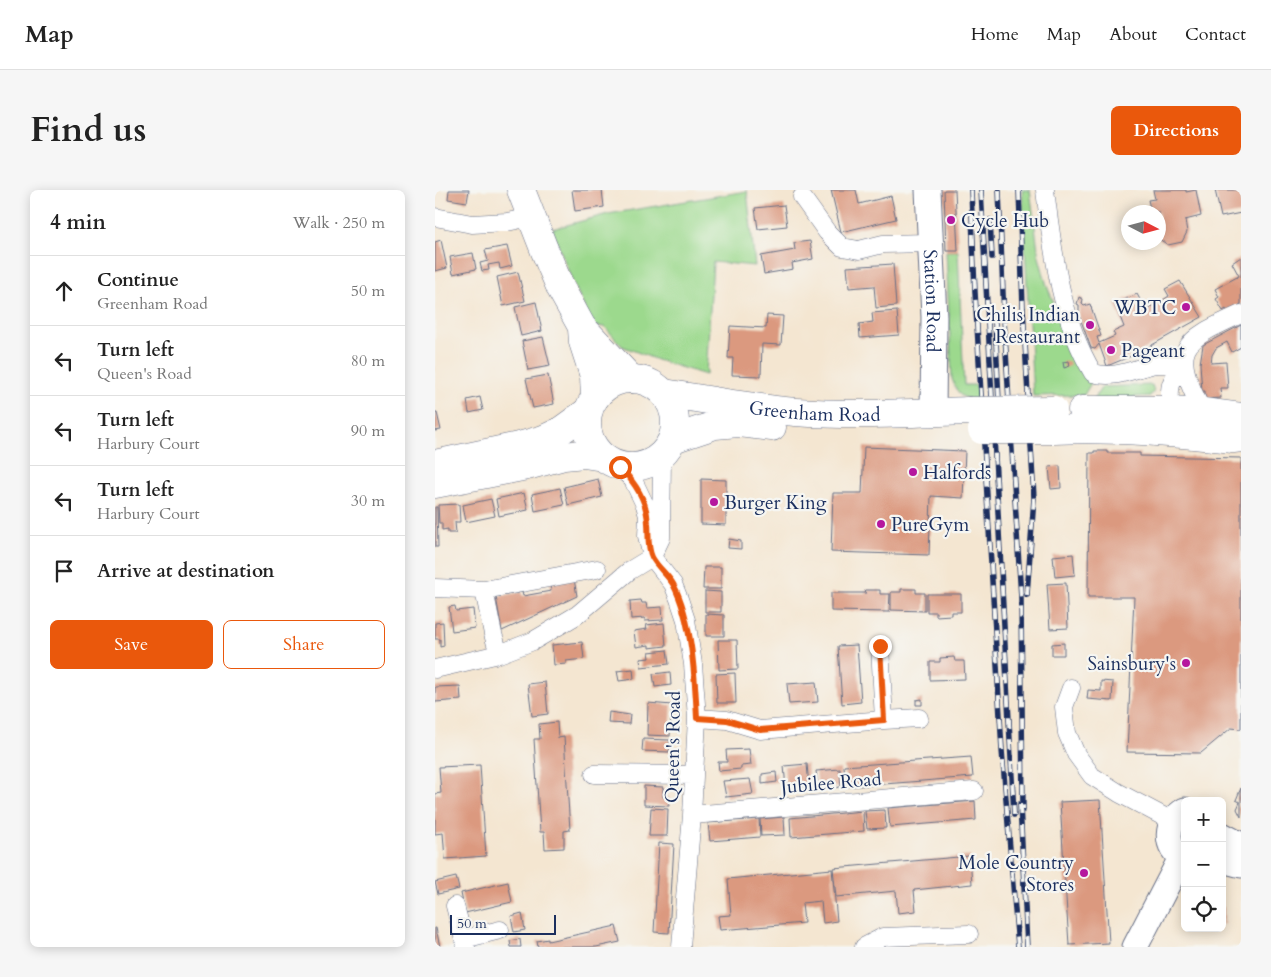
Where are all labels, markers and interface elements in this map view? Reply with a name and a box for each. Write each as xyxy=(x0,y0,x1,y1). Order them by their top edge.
text: Map xyxy=(25,18,74,51)
text: Home xyxy=(971,22,1019,47)
text: Map xyxy=(1047,22,1081,47)
text: About xyxy=(1109,22,1157,47)
text: Contact xyxy=(1185,22,1246,47)
text: Find us xyxy=(30,106,146,154)
button: Directions xyxy=(1111,106,1241,155)
north arrow xyxy=(1121,205,1166,250)
text: 4 min xyxy=(50,208,106,237)
place label: Cycle Hub xyxy=(961,208,1049,234)
text: Walk · 250 m xyxy=(293,212,385,234)
marker: Cycle Hub xyxy=(945,214,957,226)
street label: Station Road xyxy=(917,249,946,353)
text: Continue xyxy=(97,267,179,293)
icon: ahead xyxy=(50,277,78,305)
text: 50 m xyxy=(351,280,385,302)
text: Greenham Road xyxy=(97,293,208,315)
place label: WBTC xyxy=(1113,295,1176,321)
marker: WBTC xyxy=(1180,301,1192,313)
place label: Chilis Indian Restaurant xyxy=(976,302,1080,350)
marker: Chilis Indian Restaurant xyxy=(1084,319,1096,331)
text: Turn left xyxy=(97,337,174,363)
place label: Pageant xyxy=(1121,338,1185,364)
marker: Pageant xyxy=(1105,344,1117,356)
icon: left xyxy=(50,347,78,375)
text: 80 m xyxy=(351,350,385,372)
text: Queen's Road xyxy=(97,363,192,385)
street label: Greenham Road xyxy=(747,395,881,428)
text: Turn left xyxy=(97,407,174,433)
icon: left xyxy=(50,417,78,445)
text: 90 m xyxy=(351,420,385,442)
text: Harbury Court xyxy=(97,433,200,455)
route start xyxy=(609,456,632,479)
place label: Halfords xyxy=(923,460,991,486)
marker: Halfords xyxy=(907,466,919,478)
text: Turn left xyxy=(97,477,174,503)
icon: left xyxy=(50,487,78,515)
text: 30 m xyxy=(351,490,385,512)
place label: Burger King xyxy=(724,490,827,516)
marker: Burger King xyxy=(708,496,720,508)
text: Harbury Court xyxy=(97,503,200,525)
place label: PureGym xyxy=(891,512,970,538)
marker: PureGym xyxy=(875,518,887,530)
icon: arrive xyxy=(50,557,78,585)
text: Arrive at destination xyxy=(97,558,274,584)
button: Save xyxy=(50,620,213,669)
button: Share xyxy=(223,620,385,669)
route end xyxy=(869,635,892,658)
place label: Sainsbury's xyxy=(1088,651,1176,677)
marker: Sainsbury's xyxy=(1180,657,1192,669)
street label: Queen's Road xyxy=(659,691,687,803)
street label: Jubilee Road xyxy=(776,766,883,801)
map controls xyxy=(1181,797,1226,932)
button: + xyxy=(1181,797,1226,842)
button: − xyxy=(1181,842,1226,887)
place label: Mole Country Stores xyxy=(958,850,1074,898)
marker: Mole Country Stores xyxy=(1078,867,1090,879)
button: locate xyxy=(1181,887,1226,932)
scale bar xyxy=(450,912,556,935)
text: 50 m xyxy=(457,914,487,933)

